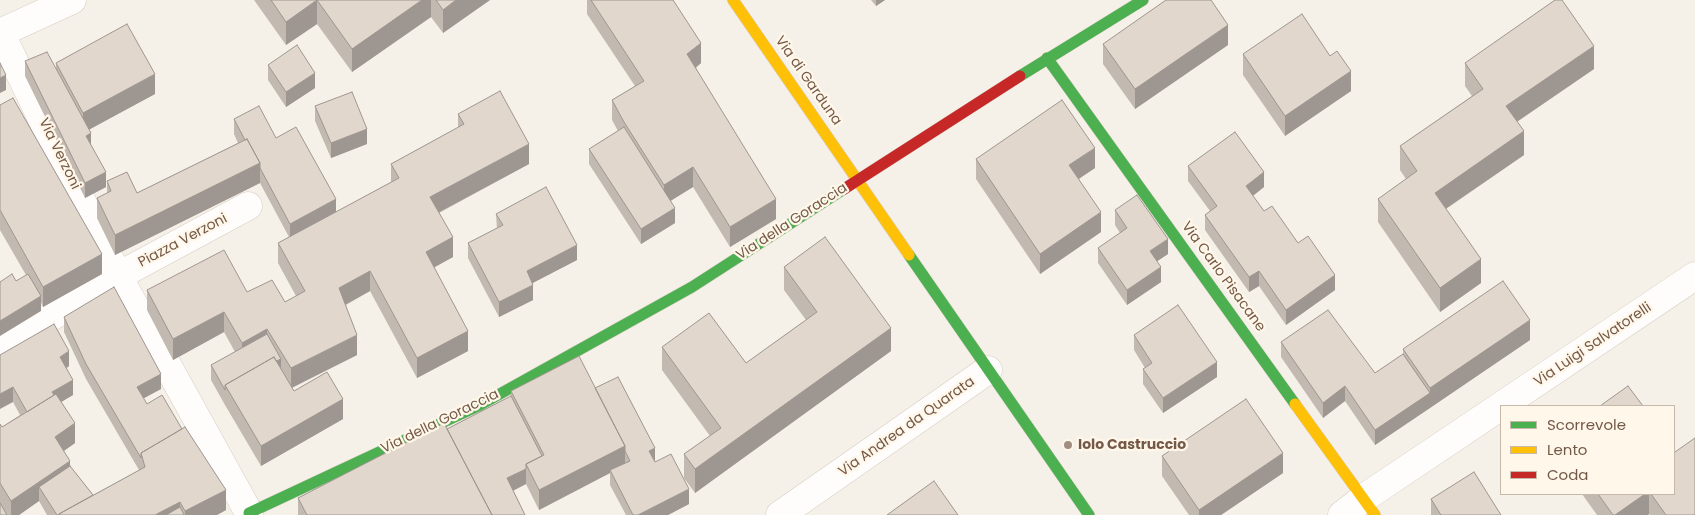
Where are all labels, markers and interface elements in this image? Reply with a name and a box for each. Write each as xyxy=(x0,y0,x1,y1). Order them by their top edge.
street label: Via di Garduna xyxy=(771,33,845,129)
street label: Via Verzoni xyxy=(35,116,83,192)
street label: Via della Goraccia xyxy=(733,180,851,264)
street label: Piazza Verzoni xyxy=(136,211,230,271)
street label: Via Carlo Pisacane xyxy=(1178,219,1268,335)
street label: Via Luigi Salvatorelli xyxy=(1531,299,1655,391)
street label: Via Andrea da Quarata xyxy=(836,374,978,480)
street label: Via della Goraccia xyxy=(378,386,502,458)
legend xyxy=(1500,405,1675,495)
text: Scorrevole xyxy=(1547,414,1626,435)
place label: Iolo Castruccio xyxy=(1078,437,1186,453)
marker: Iolo Castruccio xyxy=(1062,439,1074,451)
text: Lento xyxy=(1547,439,1587,460)
text: Coda xyxy=(1547,464,1588,485)

